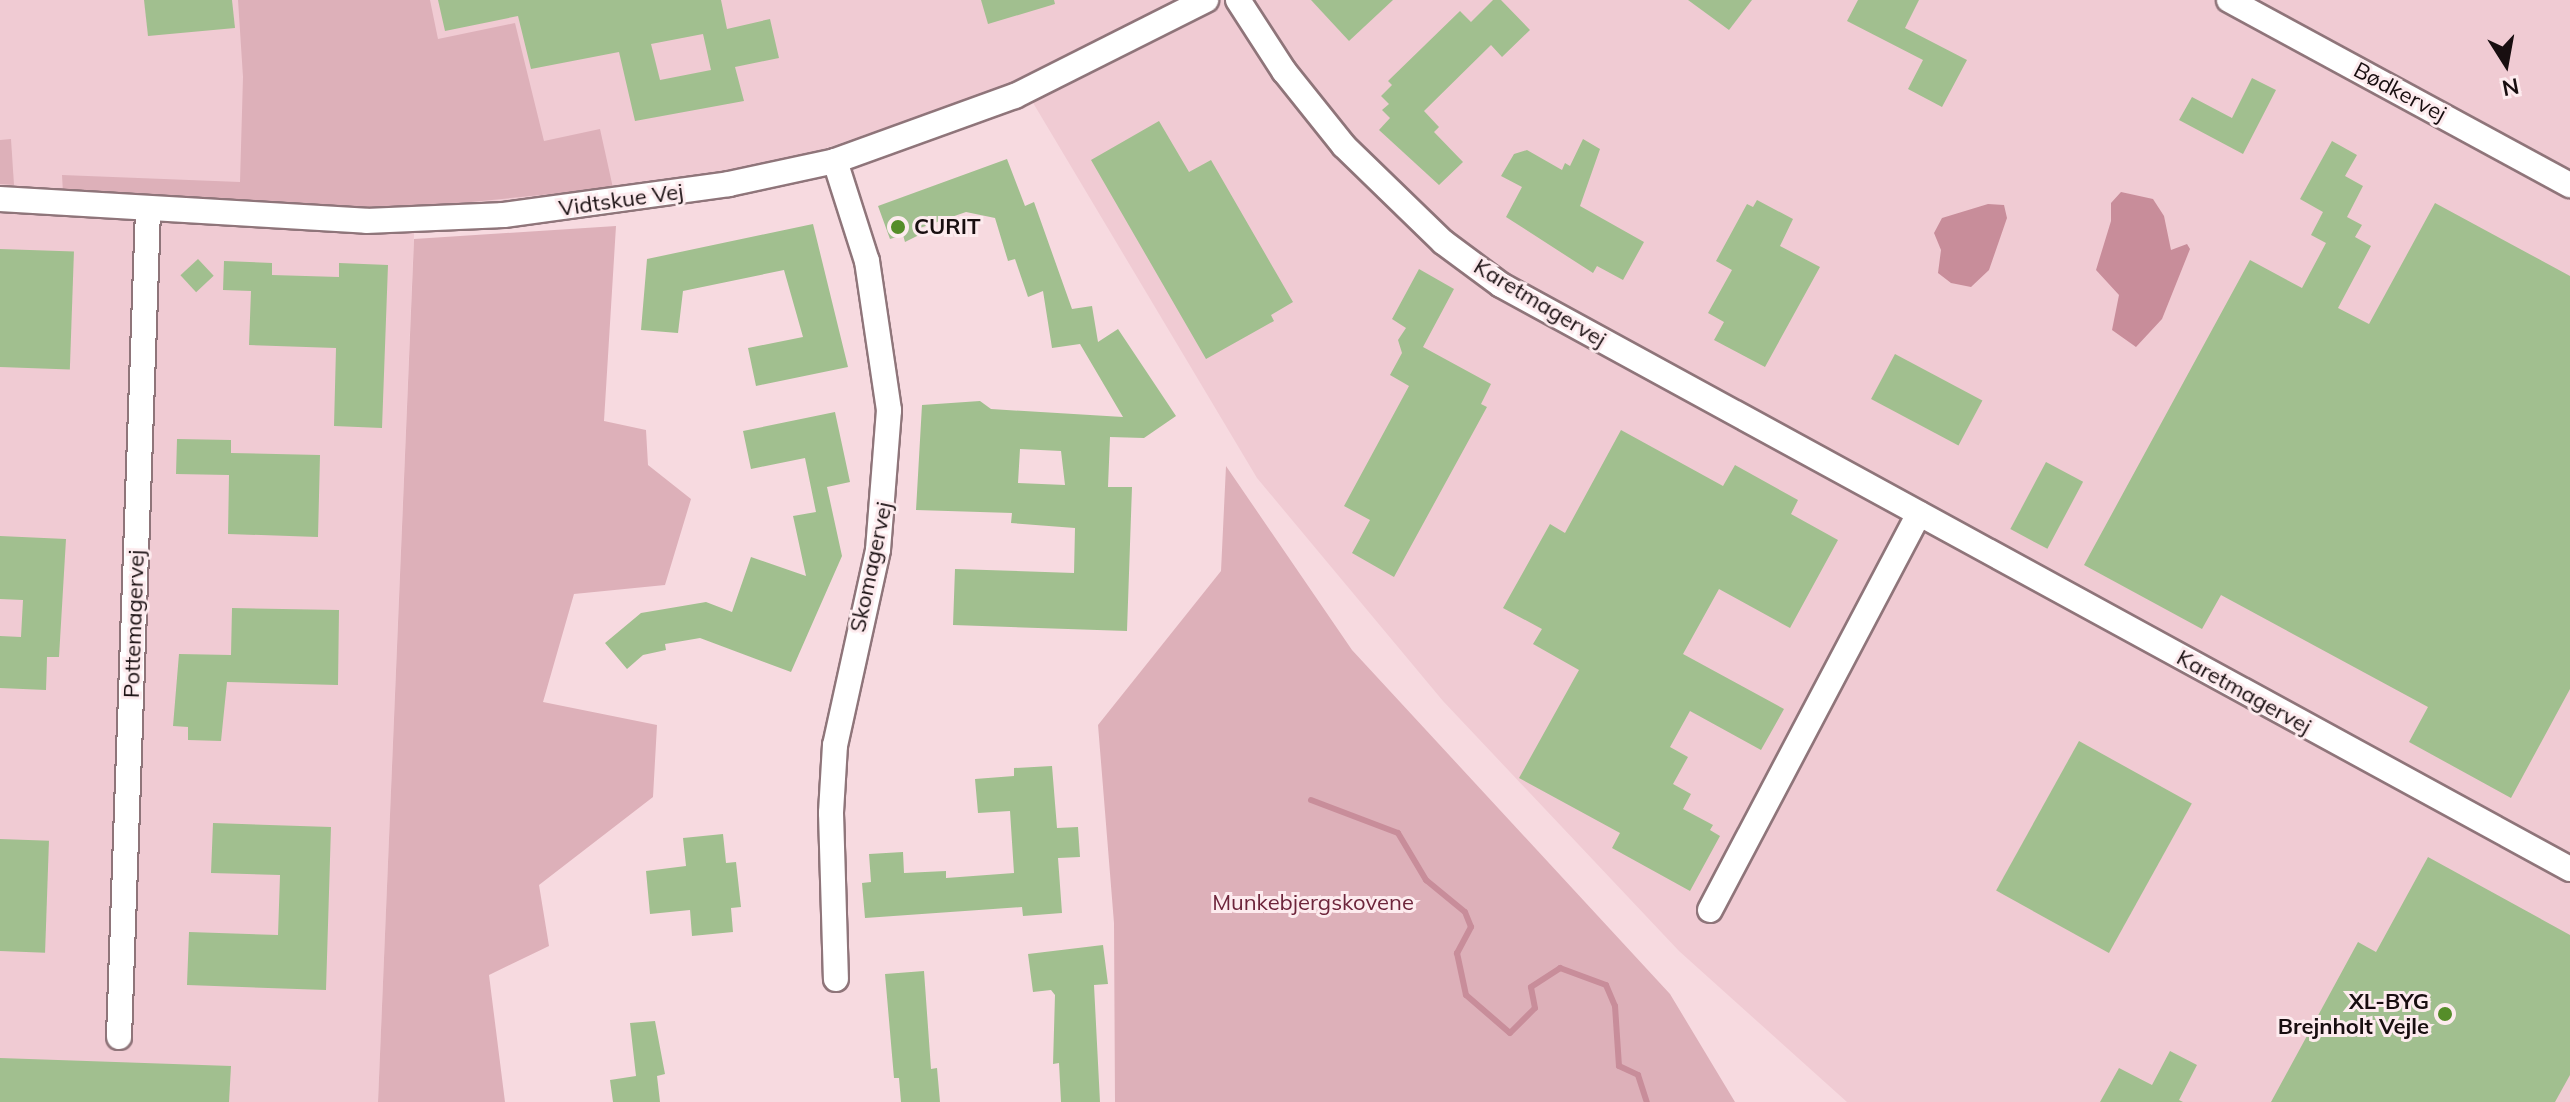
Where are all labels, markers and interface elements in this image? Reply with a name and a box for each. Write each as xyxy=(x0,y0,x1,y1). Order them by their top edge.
north arrow xyxy=(2466,24,2546,104)
street label: Bødkervej xyxy=(2349,57,2451,127)
text: N xyxy=(2500,72,2521,103)
street label: Vidtskue Vej xyxy=(557,178,685,222)
place label: CURIT xyxy=(914,214,981,240)
marker: CURIT xyxy=(889,218,907,236)
street label: Karetmagervej xyxy=(1469,253,1611,353)
street label: Skomagervej xyxy=(844,499,898,635)
street label: Pottemagervej xyxy=(118,549,150,699)
street label: Karetmagervej xyxy=(2172,644,2316,740)
park label: Munkebjergskovene xyxy=(1212,890,1414,916)
place label: XL-BYG Brejnholt Vejle xyxy=(2278,988,2429,1040)
marker: XL-BYG Brejnholt Vejle xyxy=(2436,1005,2454,1023)

